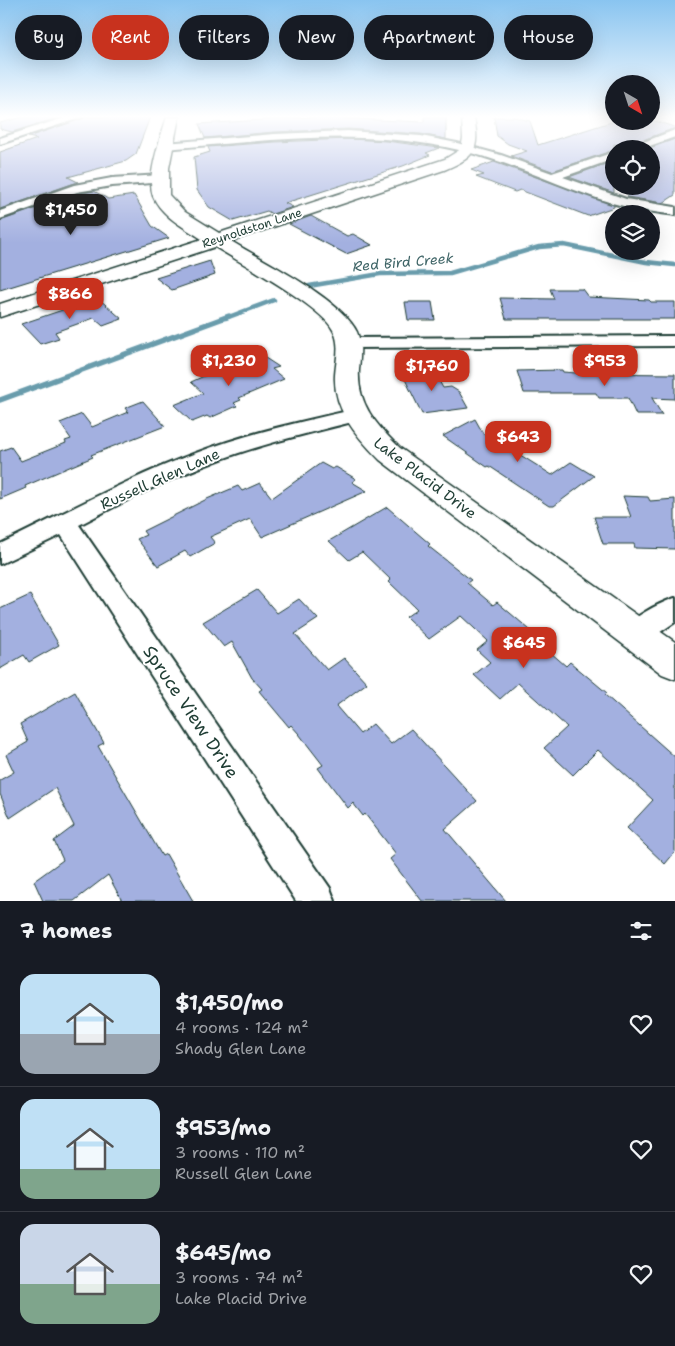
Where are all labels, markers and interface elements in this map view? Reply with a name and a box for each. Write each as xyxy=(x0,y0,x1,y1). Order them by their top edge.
chip: Buy xyxy=(15,15,82,60)
chip: Rent xyxy=(92,15,169,60)
chip: Filters xyxy=(179,15,269,60)
chip: New xyxy=(279,15,354,60)
chip: Apartment xyxy=(364,15,494,60)
chip: House xyxy=(504,15,593,60)
north arrow xyxy=(605,75,660,130)
map controls xyxy=(605,75,660,260)
button: locate xyxy=(605,140,660,195)
pin: $1,450 xyxy=(30,194,112,236)
text: $1,450 xyxy=(45,199,97,220)
street label: Reynoldston Lane xyxy=(200,204,304,252)
button: layers xyxy=(605,205,660,260)
water label: Red Bird Creek xyxy=(352,249,454,275)
pin: $866 xyxy=(40,278,100,320)
text: $866 xyxy=(48,283,92,304)
pin: $1,230 xyxy=(188,344,270,387)
pin: $953 xyxy=(575,344,635,387)
text: $1,230 xyxy=(202,350,256,371)
pin: $1,760 xyxy=(391,350,473,392)
text: $953 xyxy=(584,350,626,371)
text: $1,760 xyxy=(405,355,459,376)
pin: $643 xyxy=(488,420,548,463)
text: $643 xyxy=(496,426,540,447)
street label: Lake Placid Drive xyxy=(369,433,481,523)
street label: Russell Glen Lane xyxy=(97,444,223,514)
pin: $645 xyxy=(494,626,554,669)
text: $645 xyxy=(503,632,545,653)
street label: Spruce View Drive xyxy=(138,641,244,783)
text: 7 homes xyxy=(20,917,112,945)
icon: filters xyxy=(627,917,655,945)
text: $1,450/mo xyxy=(175,989,284,1017)
icon: home xyxy=(60,994,120,1054)
icon: heart xyxy=(627,1010,655,1038)
text: 4 rooms · 124 m² xyxy=(175,1017,309,1038)
text: Shady Glen Lane xyxy=(175,1038,306,1059)
text: $953/mo xyxy=(175,1114,271,1142)
icon: home xyxy=(60,1119,120,1179)
icon: heart xyxy=(627,1135,655,1163)
text: 3 rooms · 110 m² xyxy=(175,1142,305,1163)
text: Russell Glen Lane xyxy=(175,1163,312,1184)
text: $645/mo xyxy=(175,1239,271,1267)
icon: home xyxy=(60,1244,120,1304)
icon: heart xyxy=(627,1260,655,1288)
text: 3 rooms · 74 m² xyxy=(175,1267,303,1288)
text: Lake Placid Drive xyxy=(175,1288,307,1309)

